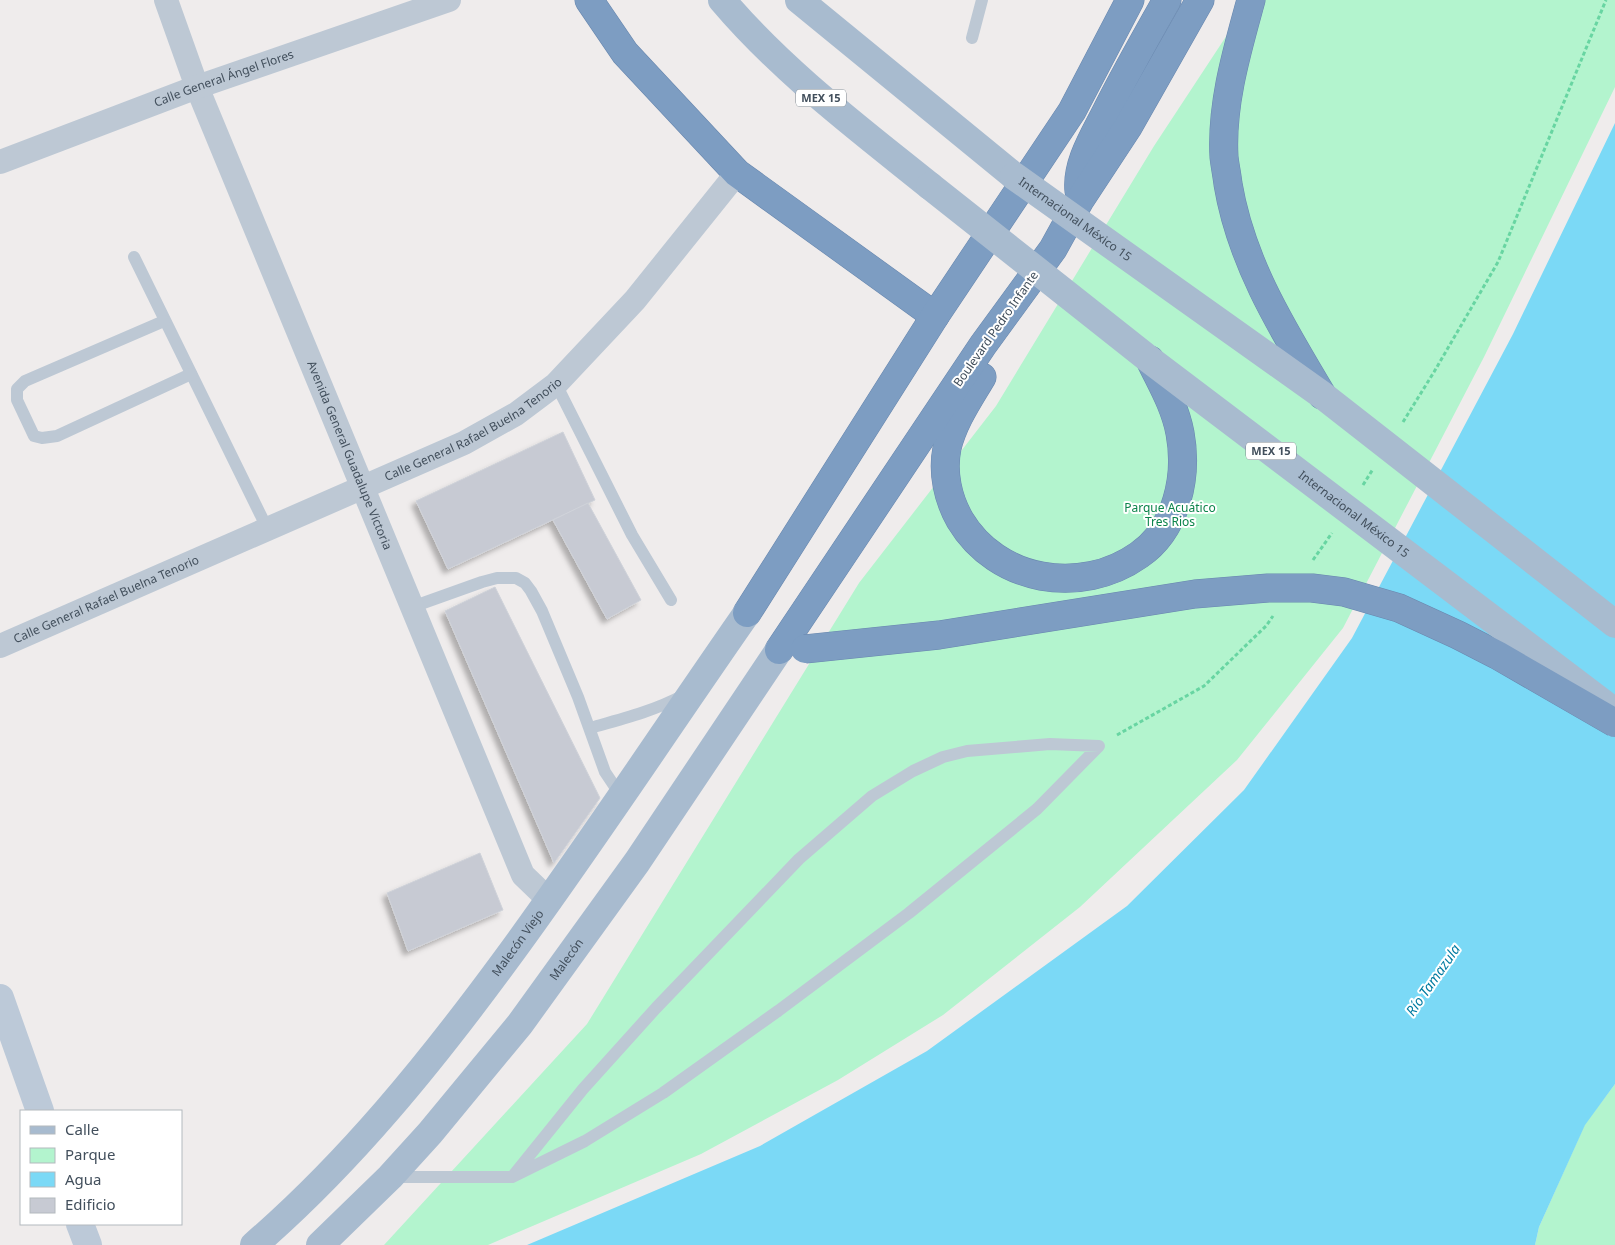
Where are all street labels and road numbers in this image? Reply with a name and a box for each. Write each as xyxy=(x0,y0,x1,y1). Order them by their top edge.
street label: Calle General Ángel Flores xyxy=(151,45,296,111)
road number: MEX 15 xyxy=(796,90,846,106)
street label: Internacional México 15 xyxy=(1015,173,1135,265)
street label: Boulevard Pedro Infante xyxy=(949,267,1042,390)
street label: Avenida General Guadalupe Victoria xyxy=(303,358,397,552)
street label: Calle General Rafael Buelna Tenorio xyxy=(382,374,566,485)
road number: MEX 15 xyxy=(1246,442,1296,460)
street label: Internacional México 15 xyxy=(1295,466,1413,561)
street label: Calle General Rafael Buelna Tenorio xyxy=(11,551,202,647)
street label: Malecón Viejo xyxy=(488,906,548,980)
street label: Malecón xyxy=(545,935,587,984)

